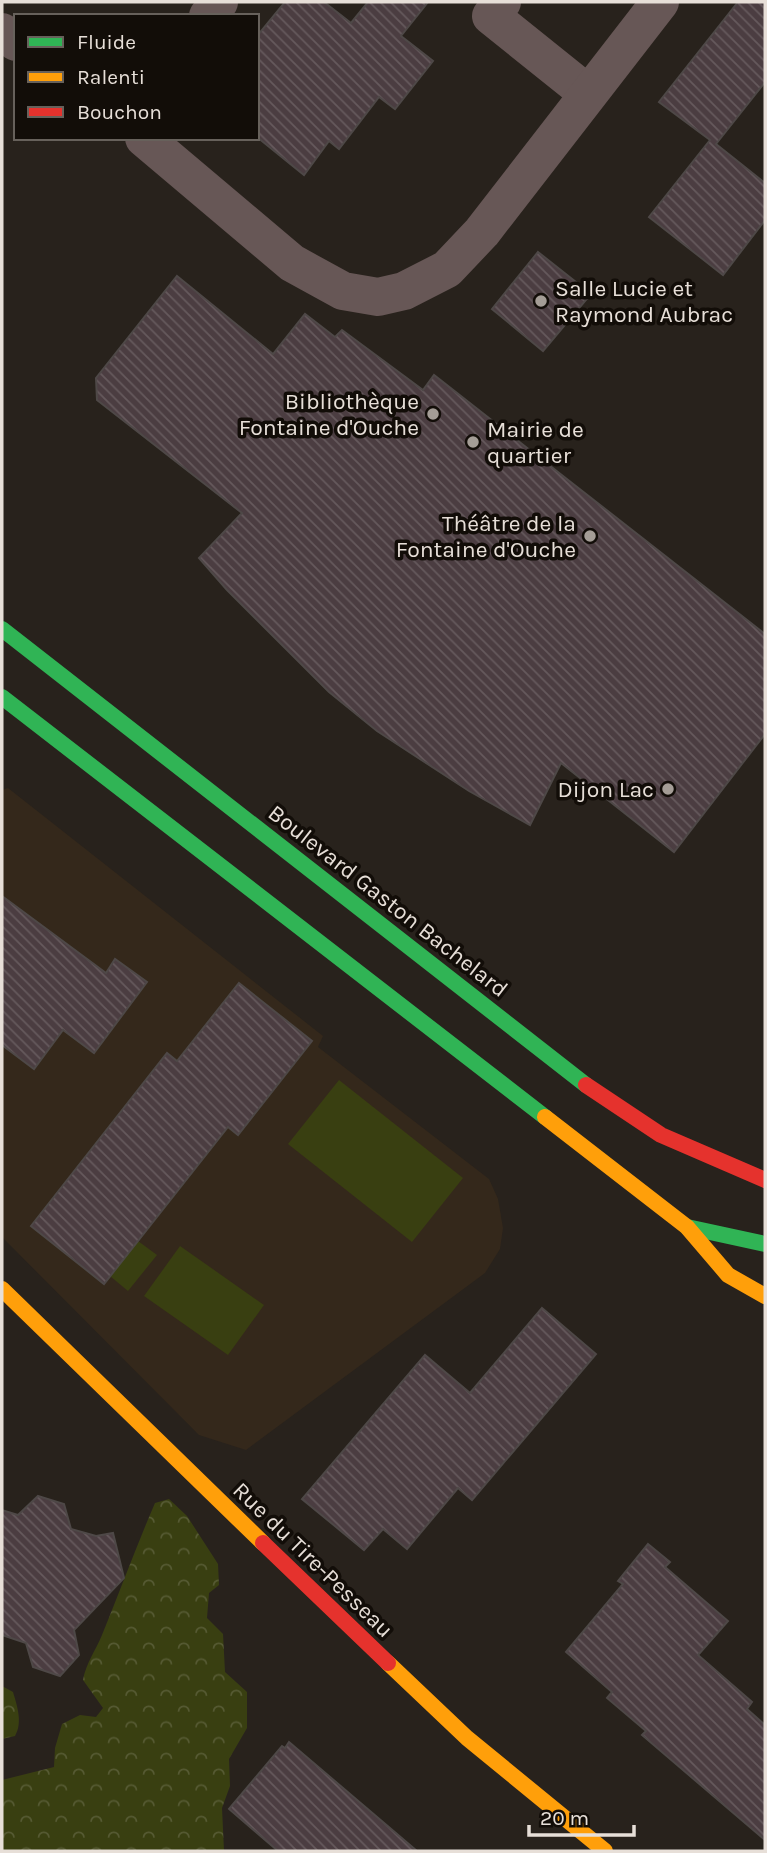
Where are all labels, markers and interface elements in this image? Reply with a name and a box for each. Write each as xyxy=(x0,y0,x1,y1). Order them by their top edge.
legend xyxy=(14,14,259,140)
text: Fluide xyxy=(77,30,136,54)
text: Ralenti xyxy=(77,65,145,89)
text: Bouchon xyxy=(77,100,162,124)
place label: Salle Lucie et Raymond Aubrac xyxy=(555,275,733,328)
marker: Salle Lucie et Raymond Aubrac xyxy=(533,293,549,309)
place label: Bibliothèque Fontaine d'Ouche xyxy=(239,388,419,441)
marker: Bibliothèque Fontaine d'Ouche xyxy=(425,406,441,422)
place label: Mairie de quartier xyxy=(487,416,584,469)
marker: Mairie de quartier xyxy=(465,434,481,450)
place label: Théâtre de la Fontaine d'Ouche xyxy=(396,510,576,563)
marker: Théâtre de la Fontaine d'Ouche xyxy=(582,528,598,544)
place label: Dijon Lac xyxy=(558,776,654,803)
marker: Dijon Lac xyxy=(660,781,676,797)
street label: Boulevard Gaston Bachelard xyxy=(263,799,513,1003)
street label: Rue du Tire-Pesseau xyxy=(227,1477,399,1643)
scale bar xyxy=(529,1794,634,1838)
text: 20 m xyxy=(540,1806,589,1830)

